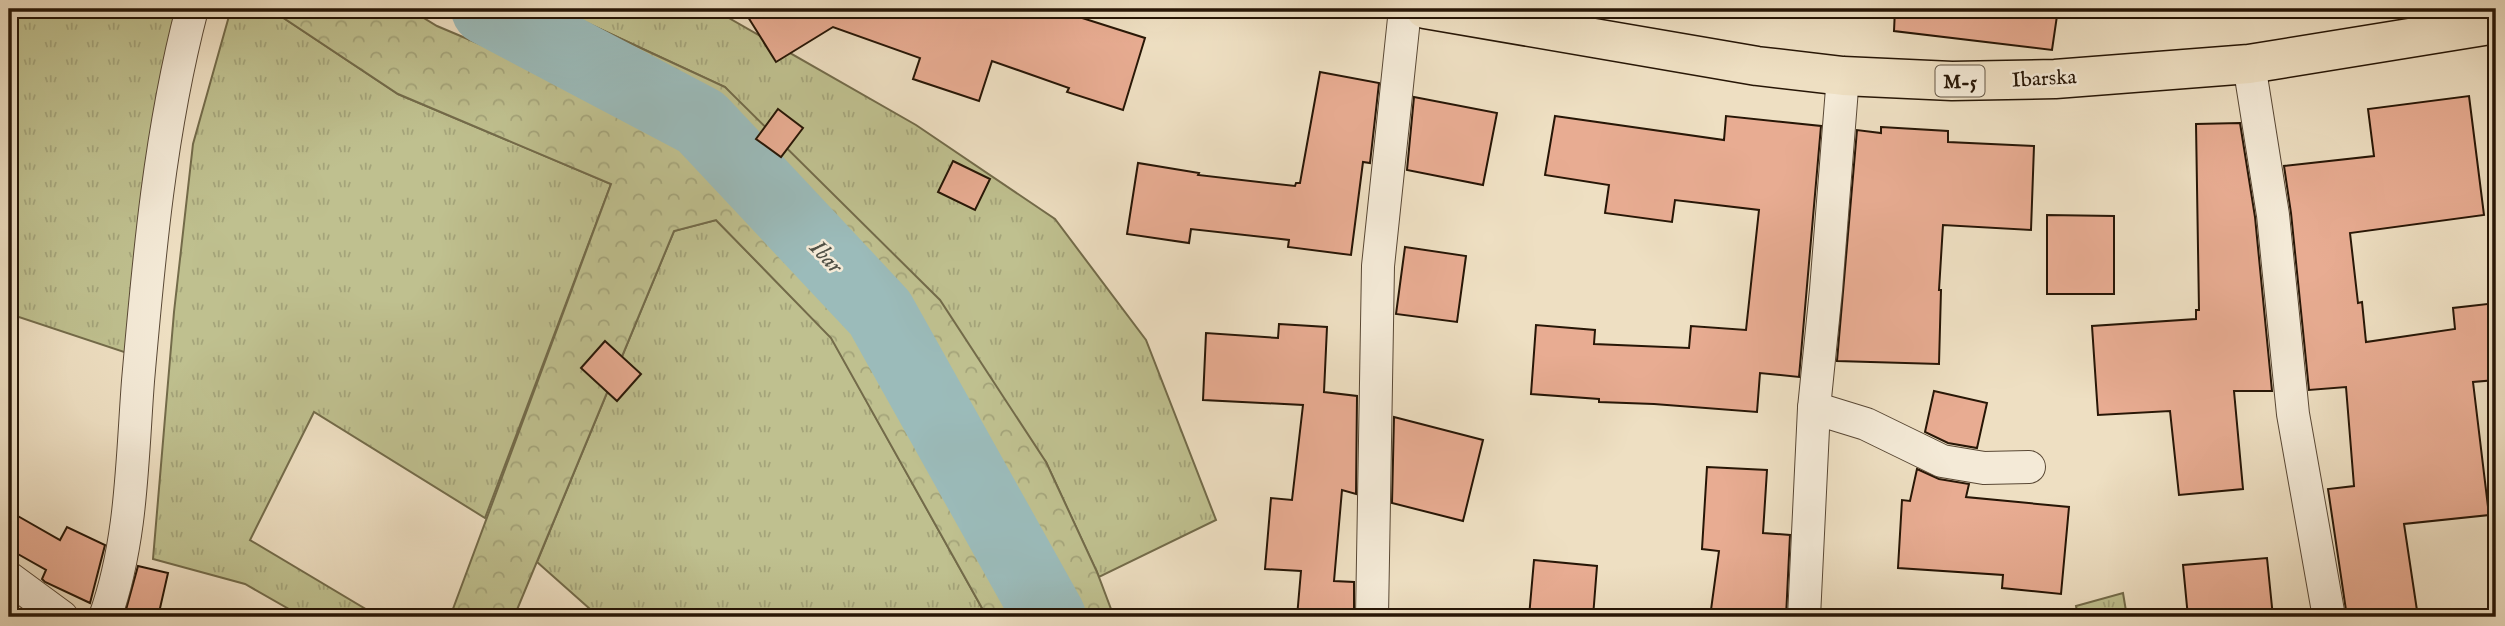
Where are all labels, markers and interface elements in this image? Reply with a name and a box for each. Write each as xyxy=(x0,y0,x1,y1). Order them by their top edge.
street label: Ibarska xyxy=(2011,64,2078,95)
road number: M-5 xyxy=(1936,66,1984,96)
water label: Ibar xyxy=(802,233,850,281)

